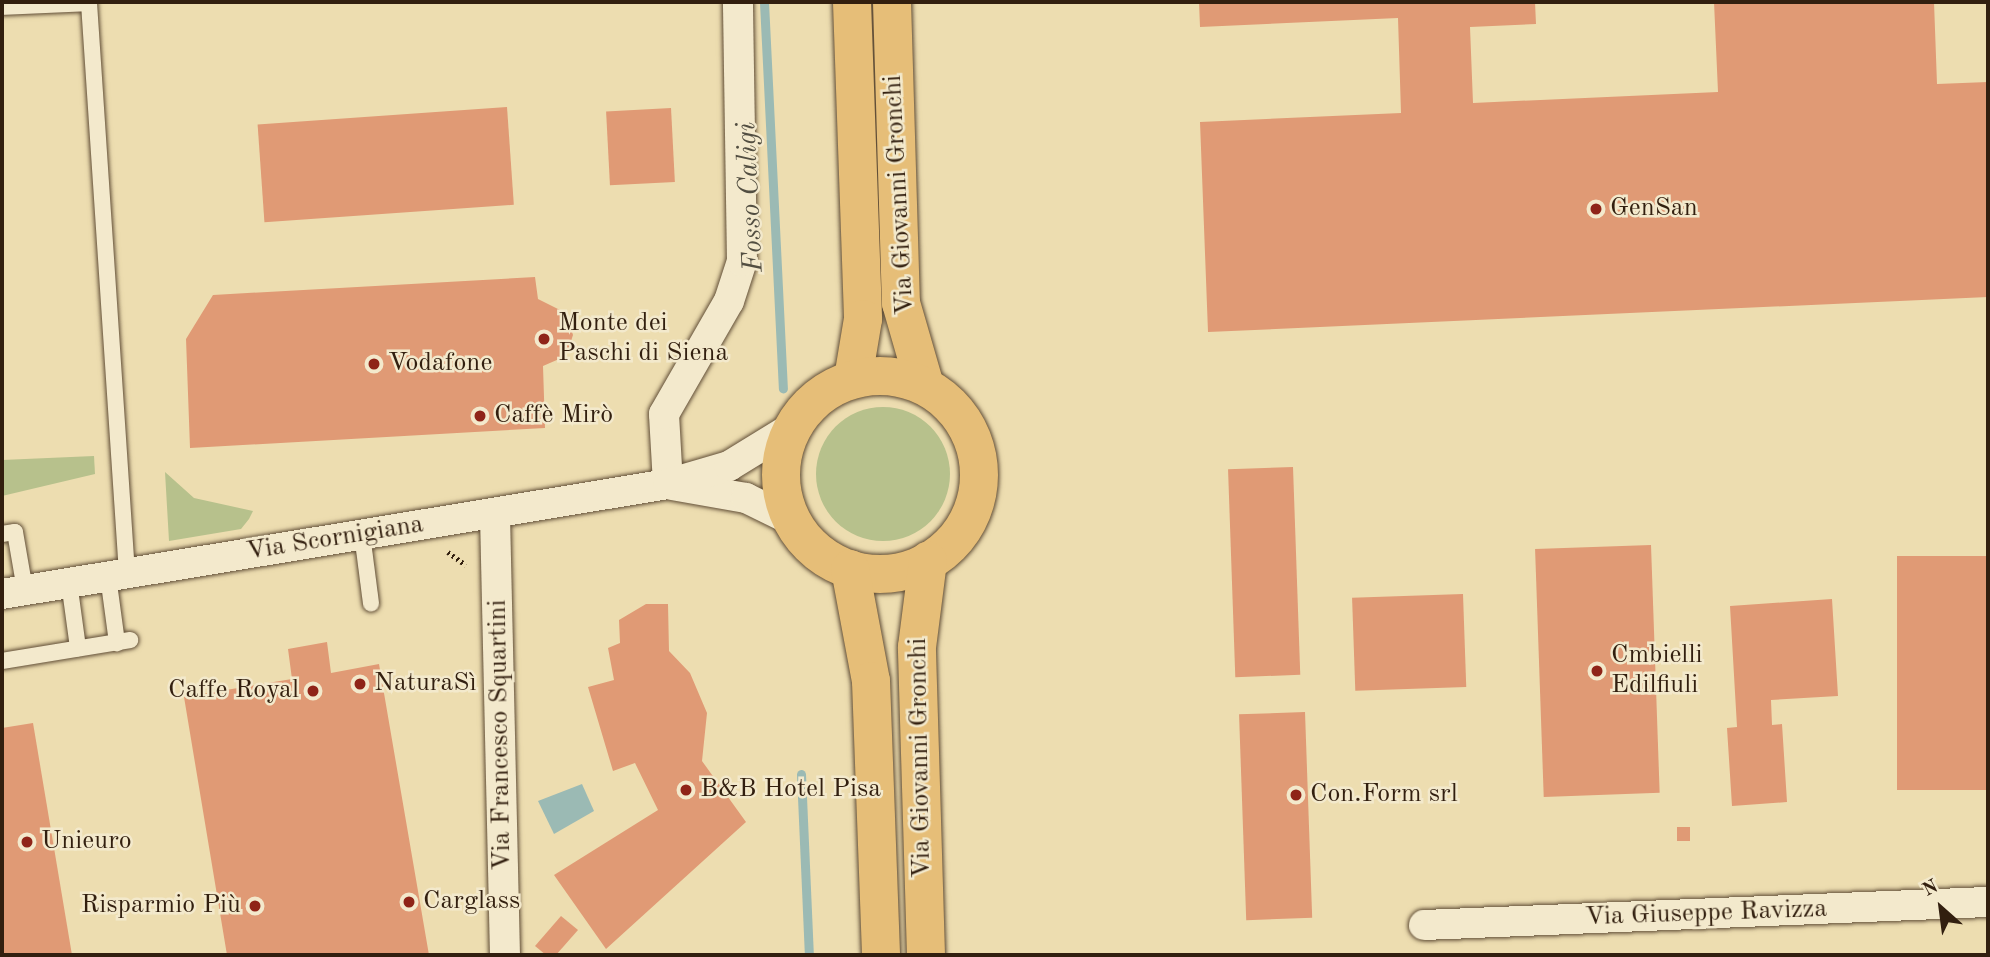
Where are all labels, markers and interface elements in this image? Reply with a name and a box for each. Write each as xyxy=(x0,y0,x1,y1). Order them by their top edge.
street label: Via Giovanni Gronchi xyxy=(878,74,922,316)
water label: Fosso Caligi xyxy=(730,121,772,273)
place label: GenSan xyxy=(1610,193,1698,225)
marker: GenSan xyxy=(1588,201,1604,217)
place label: Monte dei Paschi di Siena xyxy=(558,308,728,370)
marker: Monte dei Paschi di Siena xyxy=(536,331,552,347)
place label: Vodafone xyxy=(388,348,492,380)
marker: Vodafone xyxy=(366,356,382,372)
place label: Caffè Mirò xyxy=(494,400,613,432)
marker: Caffè Mirò xyxy=(472,408,488,424)
street label: Via Scornigiana xyxy=(244,510,426,568)
street label: Via Francesco Squartini xyxy=(483,599,519,871)
street label: Via Giovanni Gronchi xyxy=(903,637,939,879)
place label: Cmbielli Edilfiuli xyxy=(1611,640,1702,702)
marker: Cmbielli Edilfiuli xyxy=(1589,663,1605,679)
place label: NaturaSì xyxy=(374,668,476,700)
place label: Caffe Royal xyxy=(168,675,299,707)
marker: NaturaSì xyxy=(352,676,368,692)
marker: Caffe Royal xyxy=(305,683,321,699)
place label: B&B Hotel Pisa xyxy=(700,774,881,806)
place label: Con.Form srl xyxy=(1310,779,1458,811)
marker: B&B Hotel Pisa xyxy=(678,782,694,798)
marker: Con.Form srl xyxy=(1288,787,1304,803)
place label: Unieuro xyxy=(41,826,132,858)
marker: Unieuro xyxy=(19,834,35,850)
north arrow xyxy=(1906,873,1976,943)
text: N xyxy=(1920,877,1942,901)
place label: Carglass xyxy=(423,886,520,918)
place label: Risparmio Più xyxy=(81,890,241,922)
marker: Carglass xyxy=(401,894,417,910)
street label: Via Giuseppe Ravizza xyxy=(1584,894,1828,934)
marker: Risparmio Più xyxy=(247,898,263,914)

